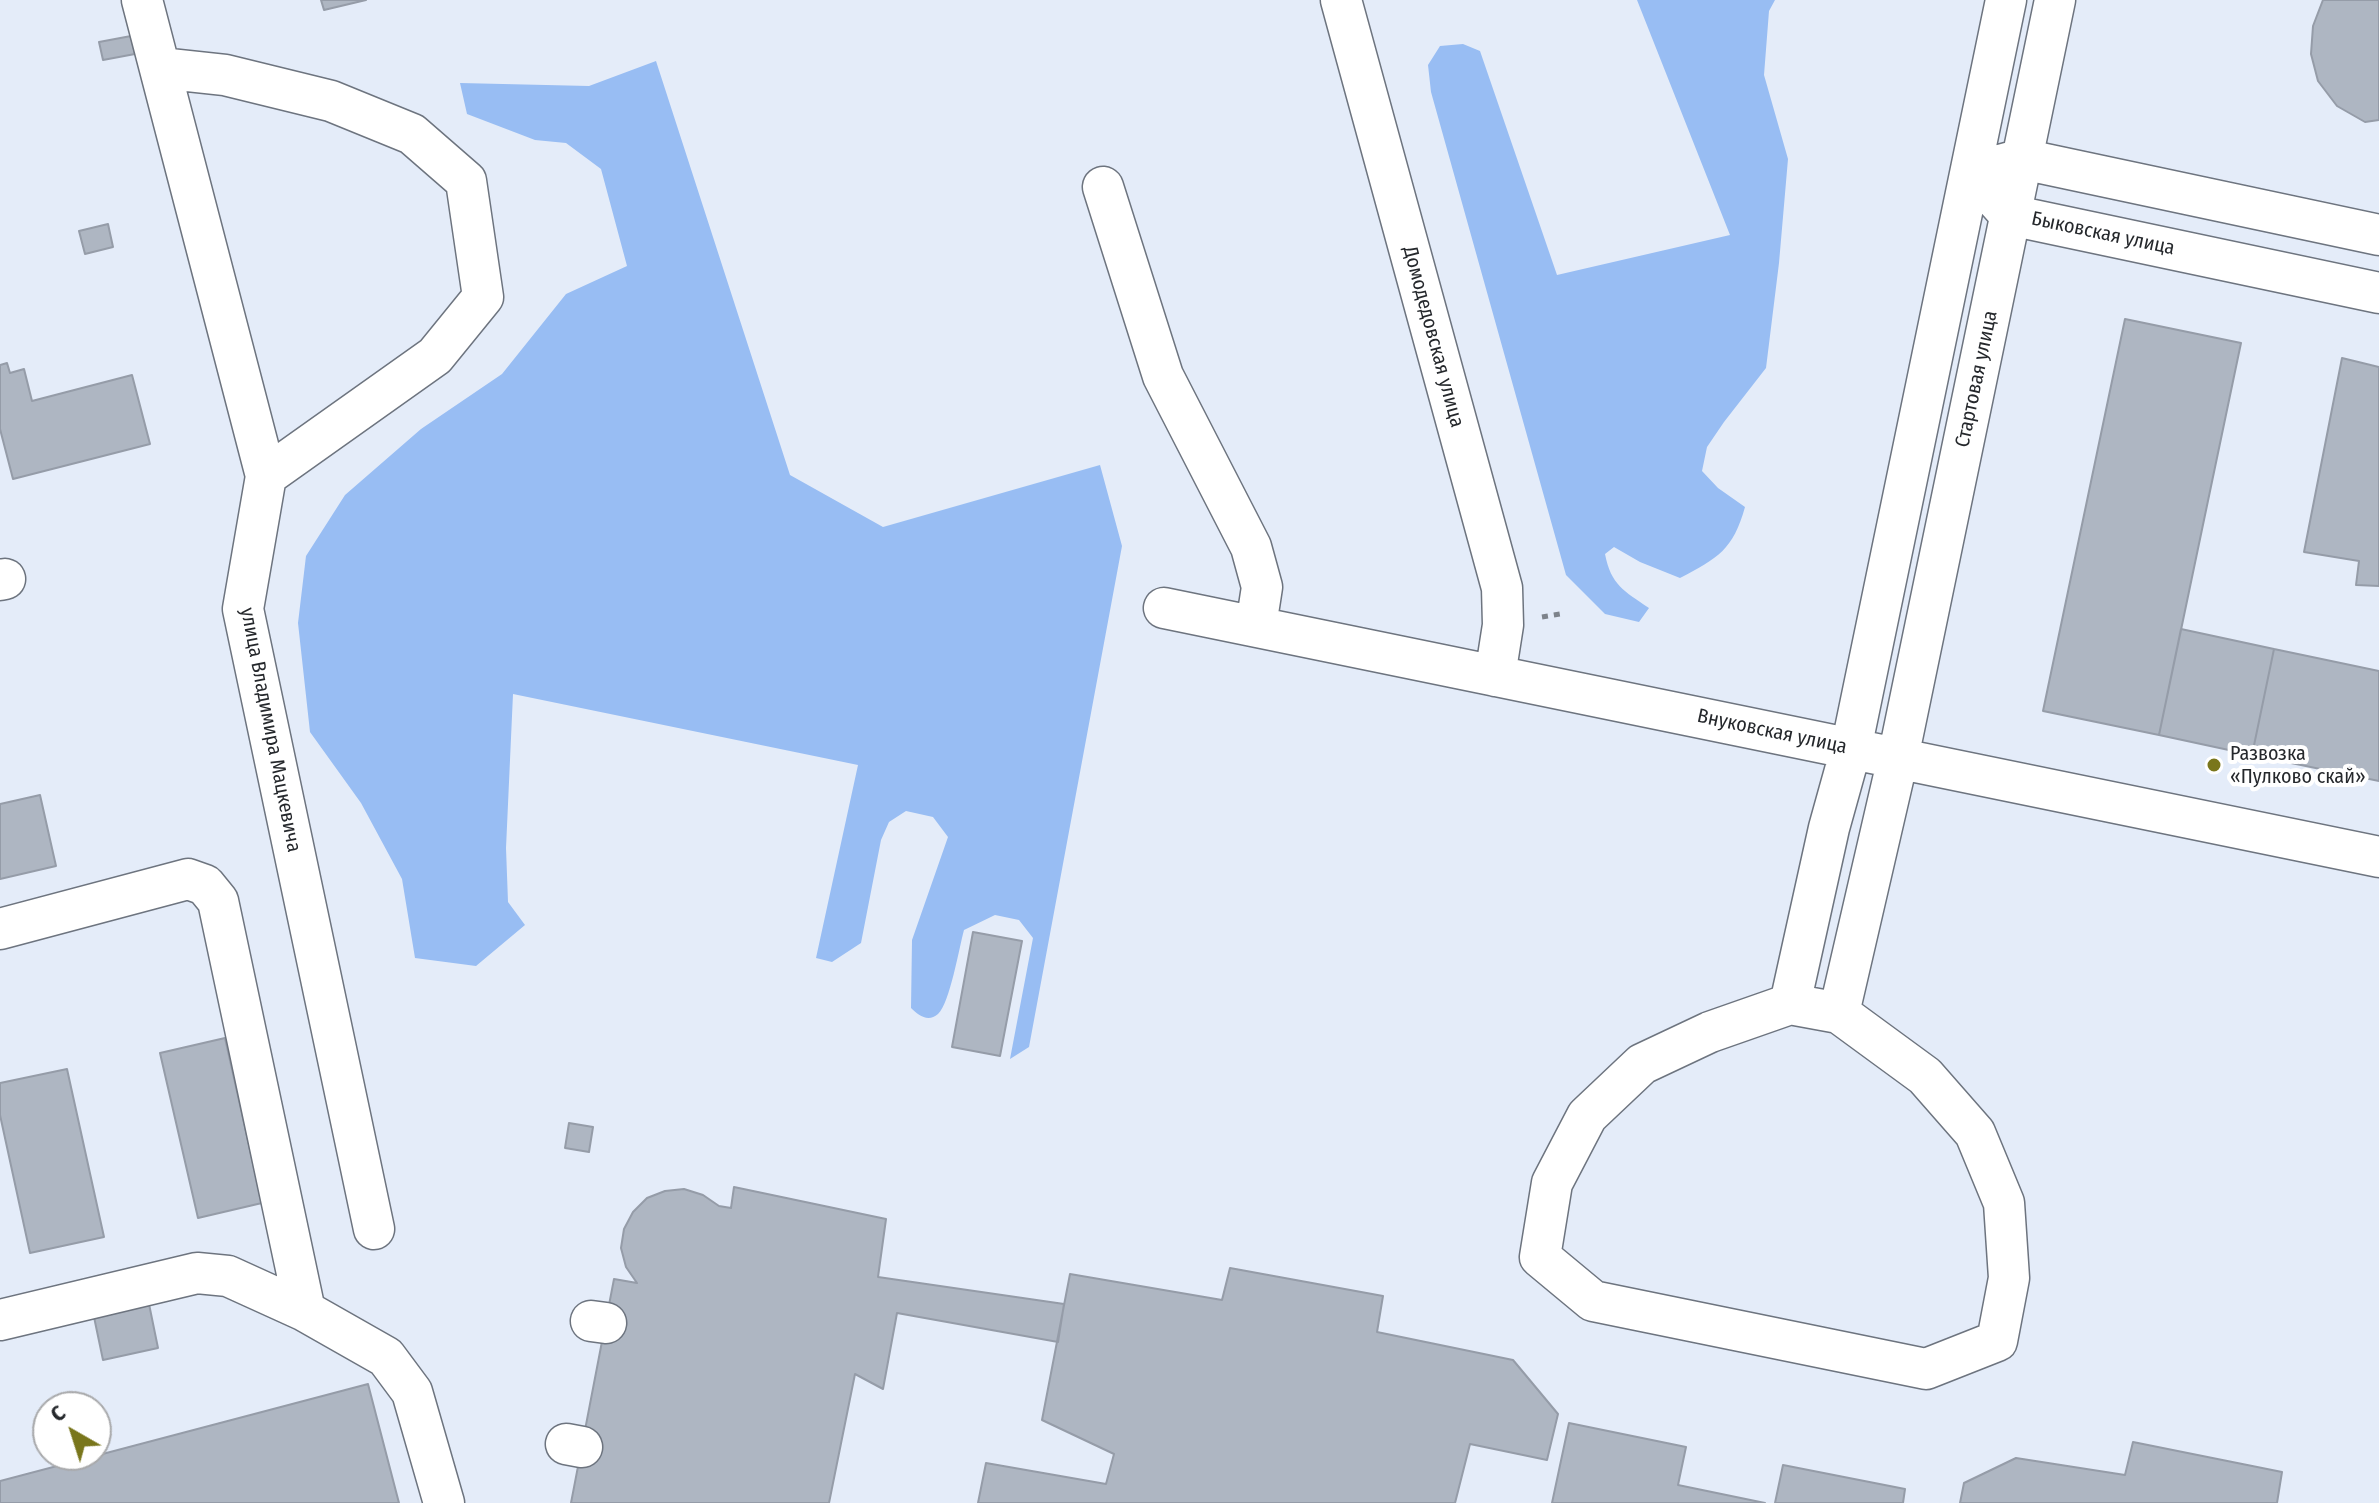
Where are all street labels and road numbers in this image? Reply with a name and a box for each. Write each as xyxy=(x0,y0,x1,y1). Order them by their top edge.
street label: Быковская улица xyxy=(2029,207,2177,261)
street label: Домодедовская улица xyxy=(1397,244,1469,430)
street label: Стартовая улица xyxy=(1951,308,2003,450)
street label: улица Владимира Мацкевича xyxy=(234,606,306,854)
street label: Внуковская улица xyxy=(1695,704,1849,760)

